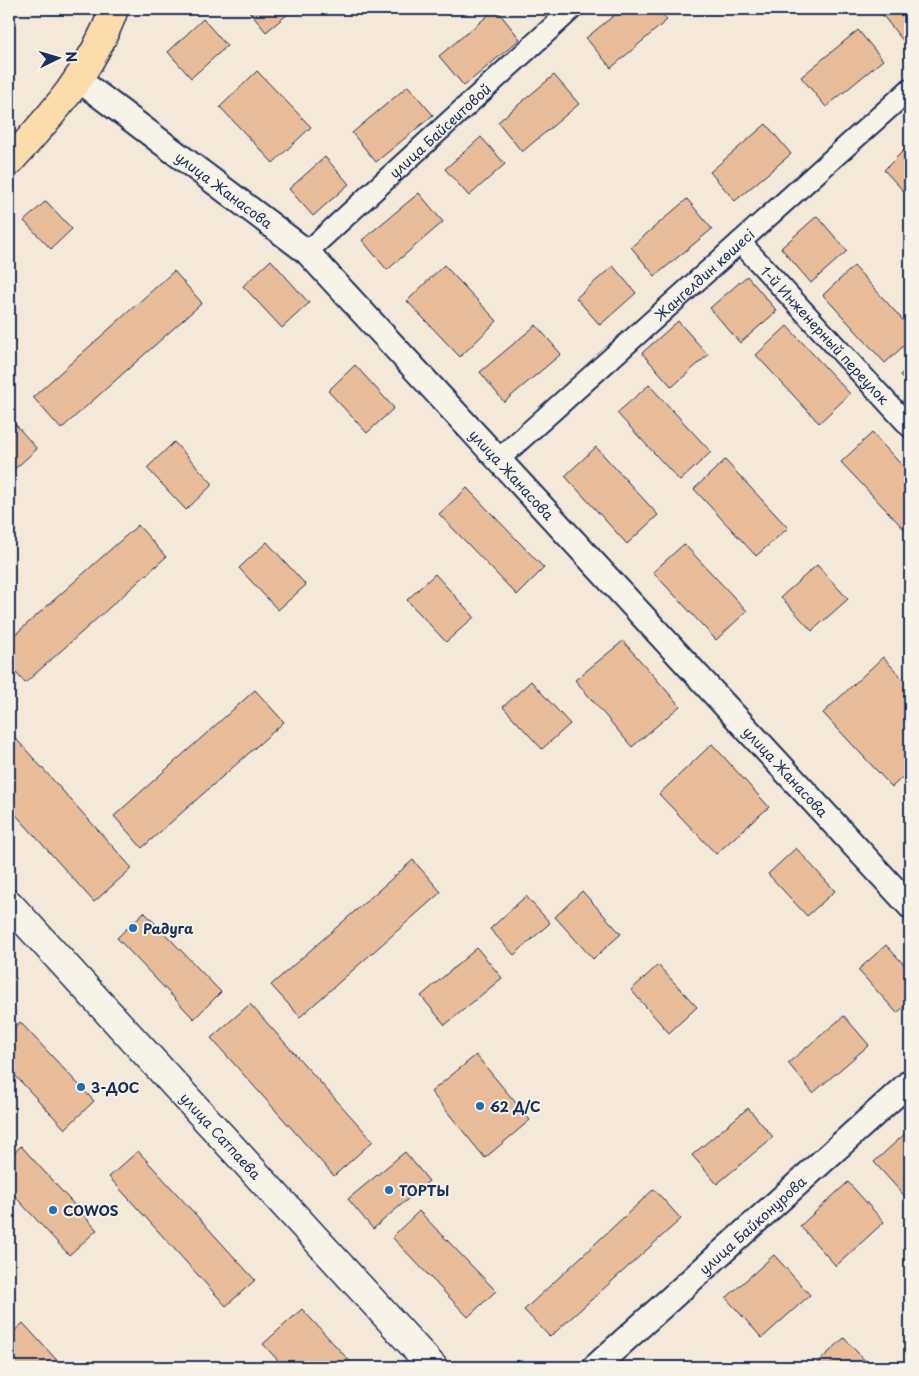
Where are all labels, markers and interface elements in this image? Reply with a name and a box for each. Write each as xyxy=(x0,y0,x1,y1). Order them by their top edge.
north arrow xyxy=(32,32,82,82)
text: N xyxy=(61,50,82,63)
street label: улица Байсеитовой xyxy=(384,78,495,183)
street label: улица Жанасова xyxy=(171,146,278,233)
street label: Жангелдин көшесі xyxy=(649,224,759,326)
street label: 1-й Инженерный переулок xyxy=(756,261,895,409)
street label: улица Жанасова xyxy=(465,424,560,525)
street label: улица Жанасова xyxy=(738,721,833,822)
place label: Радуга xyxy=(143,918,194,939)
marker: Радуга xyxy=(127,922,139,934)
place label: 3-ДОС xyxy=(91,1077,139,1098)
marker: 3-ДОС xyxy=(75,1081,87,1093)
street label: улица Сатпаева xyxy=(176,1087,267,1184)
place label: 62 Д/С xyxy=(490,1096,540,1117)
marker: 62 Д/С xyxy=(474,1100,486,1112)
street label: улица Байконурова xyxy=(694,1170,811,1279)
place label: ТОРТЫ xyxy=(399,1180,449,1201)
marker: ТОРТЫ xyxy=(383,1184,395,1196)
place label: COWOS xyxy=(63,1200,119,1221)
marker: COWOS xyxy=(47,1204,59,1216)

